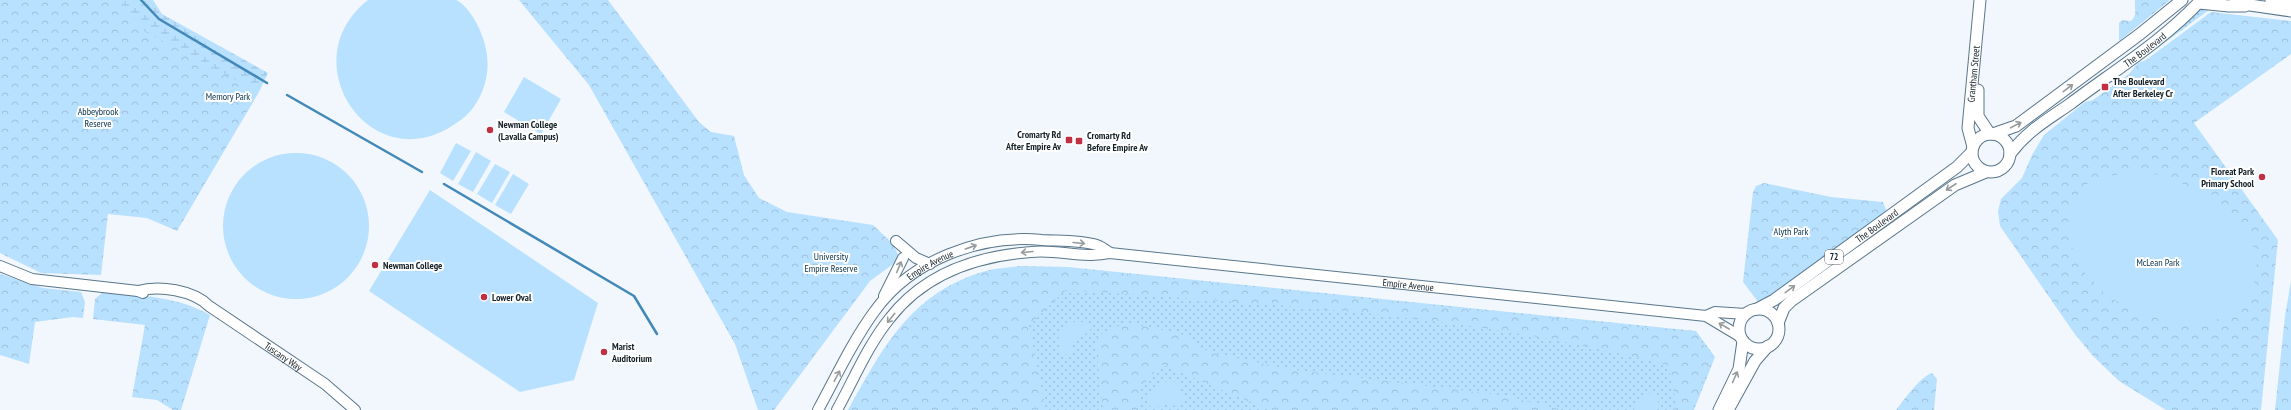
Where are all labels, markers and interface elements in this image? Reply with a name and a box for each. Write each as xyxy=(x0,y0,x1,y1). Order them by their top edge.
street label: The Boulevard xyxy=(2121,29,2169,70)
street label: Grantham Street xyxy=(1964,45,1983,103)
place label: The Boulevard After Berkeley Cr xyxy=(2112,75,2173,100)
marker: The Boulevard After Berkeley Cr xyxy=(2100,82,2110,92)
one-way arrow xyxy=(2062,84,2073,92)
park label: Memory Park xyxy=(206,90,250,103)
park label: Abbeybrook Reserve xyxy=(78,105,118,130)
place label: Newman College (Lavalla Campus) xyxy=(498,118,559,143)
one-way arrow xyxy=(2010,121,2022,128)
marker: Newman College (Lavalla Campus) xyxy=(485,125,495,135)
place label: Cromarty Rd After Empire Av xyxy=(1005,128,1062,153)
place label: Cromarty Rd Before Empire Av xyxy=(1087,129,1149,154)
marker: Cromarty Rd After Empire Av xyxy=(1064,135,1074,145)
marker: Cromarty Rd Before Empire Av xyxy=(1074,136,1084,146)
place label: Floreat Park Primary School xyxy=(2201,165,2255,190)
marker: Floreat Park Primary School xyxy=(2257,172,2267,182)
one-way arrow xyxy=(1945,184,1957,192)
street label: The Boulevard xyxy=(1853,206,1901,246)
park label: Alyth Park xyxy=(1774,225,1809,238)
one-way arrow xyxy=(1072,239,1085,247)
one-way arrow xyxy=(965,242,977,250)
street label: Empire Avenue xyxy=(904,247,955,283)
one-way arrow xyxy=(1021,248,1034,256)
park label: University Empire Reserve xyxy=(804,250,858,275)
road number: 72 xyxy=(1825,250,1843,264)
park label: McLean Park xyxy=(2136,256,2180,269)
place label: Newman College xyxy=(383,259,442,272)
marker: Newman College xyxy=(370,260,380,270)
one-way arrow xyxy=(895,262,903,274)
street label: Empire Avenue xyxy=(1382,276,1434,294)
one-way arrow xyxy=(1785,284,1796,293)
place label: Lower Oval xyxy=(492,291,532,304)
marker: Lower Oval xyxy=(479,292,489,302)
one-way arrow xyxy=(886,312,895,323)
one-way arrow xyxy=(1718,322,1730,330)
street label: Tuscany Way xyxy=(262,339,305,374)
place label: Marist Auditorium xyxy=(611,340,652,365)
marker: Marist Auditorium xyxy=(599,347,609,357)
one-way arrow xyxy=(834,370,841,382)
one-way arrow xyxy=(1732,371,1740,383)

